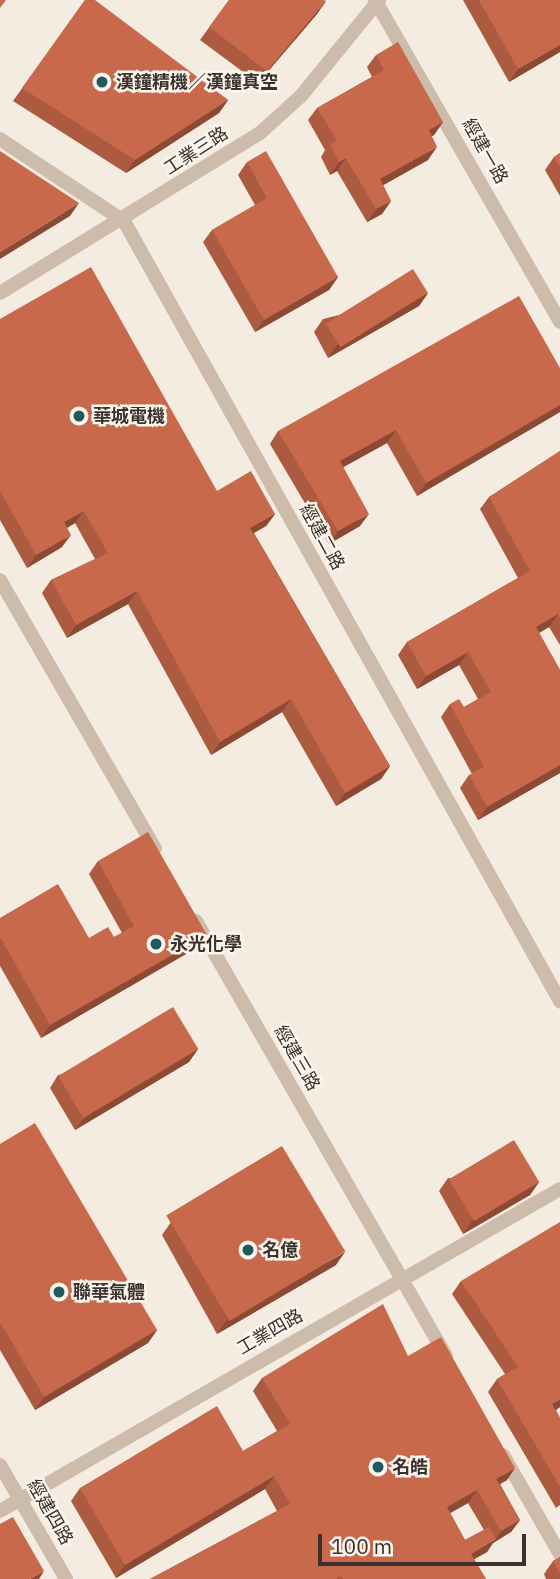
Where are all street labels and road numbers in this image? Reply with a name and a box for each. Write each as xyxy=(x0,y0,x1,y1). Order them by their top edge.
street label: 經建一路 xyxy=(458,114,512,188)
street label: 工業三路 xyxy=(160,122,232,180)
street label: 經建二路 xyxy=(295,500,349,574)
street label: 經建三路 xyxy=(270,1021,324,1095)
street label: 工業四路 xyxy=(233,1305,307,1359)
street label: 經建四路 xyxy=(23,1475,77,1549)

